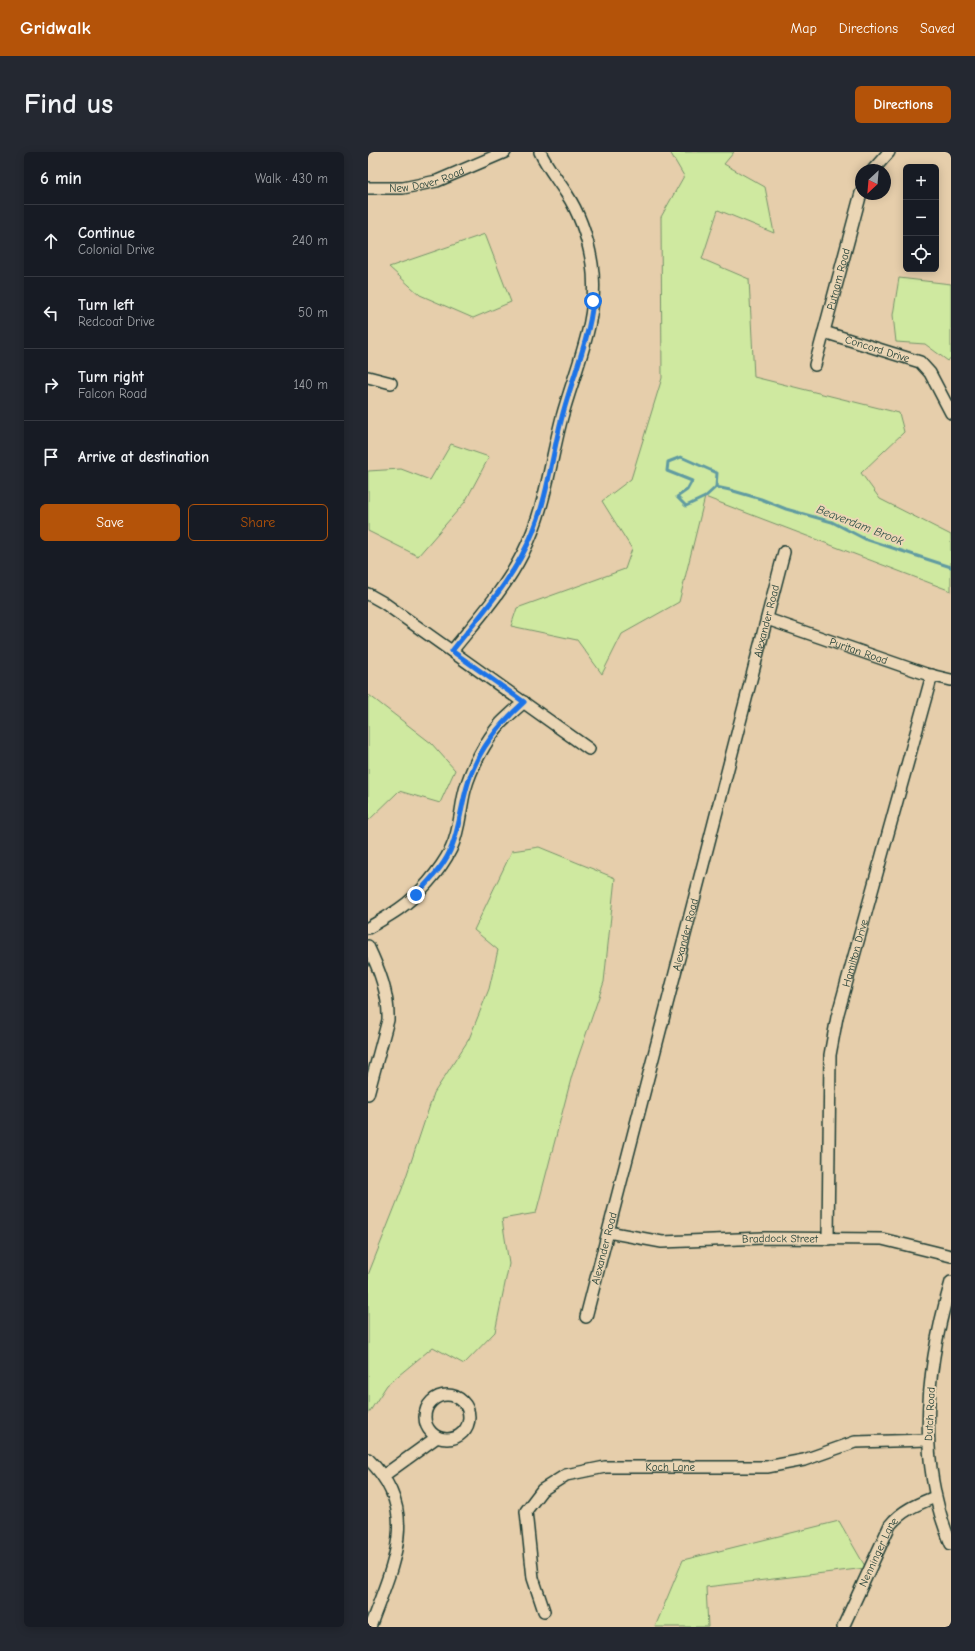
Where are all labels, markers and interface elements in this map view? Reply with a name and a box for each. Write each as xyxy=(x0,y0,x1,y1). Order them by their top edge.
text: Gridwalk xyxy=(20,17,91,39)
text: Map xyxy=(790,20,817,37)
text: Directions xyxy=(839,20,898,37)
text: Saved xyxy=(920,20,955,37)
button: Directions xyxy=(855,86,951,123)
text: Find us xyxy=(24,88,113,120)
street label: New Dover Road xyxy=(389,164,466,195)
north arrow xyxy=(855,164,891,200)
map controls xyxy=(903,164,939,272)
button: + xyxy=(903,164,939,200)
text: 6 min xyxy=(40,169,82,188)
text: Walk · 430 m xyxy=(255,171,328,186)
button: − xyxy=(903,200,939,236)
text: Continue xyxy=(78,224,135,242)
icon: ahead xyxy=(40,230,62,252)
text: 240 m xyxy=(292,233,328,248)
button: locate xyxy=(903,236,939,272)
text: Colonial Drive xyxy=(78,242,155,257)
street label: Putnam Road xyxy=(824,247,852,311)
route start xyxy=(584,292,602,310)
text: Turn left xyxy=(78,296,134,314)
icon: left xyxy=(40,302,62,324)
text: 50 m xyxy=(298,305,328,320)
text: Redcoat Drive xyxy=(78,314,155,329)
street label: Concord Drive xyxy=(843,332,912,365)
text: Turn right xyxy=(78,368,144,386)
icon: right xyxy=(40,374,62,396)
text: 140 m xyxy=(294,377,328,392)
text: Falcon Road xyxy=(78,386,147,401)
icon: arrive xyxy=(40,446,62,468)
text: Arrive at destination xyxy=(78,448,209,466)
water label: Beaverdam Brook xyxy=(815,502,906,548)
button: Save xyxy=(40,504,180,541)
button: Share xyxy=(188,504,328,541)
street label: Alexander Road xyxy=(751,583,782,659)
street label: Puritan Road xyxy=(828,635,890,667)
route end xyxy=(407,886,425,904)
street label: Alexander Road xyxy=(669,897,701,972)
street label: Hamilton Drive xyxy=(839,917,870,988)
street label: Alexander Road xyxy=(588,1211,619,1286)
street label: Braddock Street xyxy=(742,1231,819,1245)
street label: Dutch Road xyxy=(922,1387,938,1441)
street label: Koch Lane xyxy=(646,1461,696,1474)
street label: Nenninger Lane xyxy=(856,1514,901,1589)

